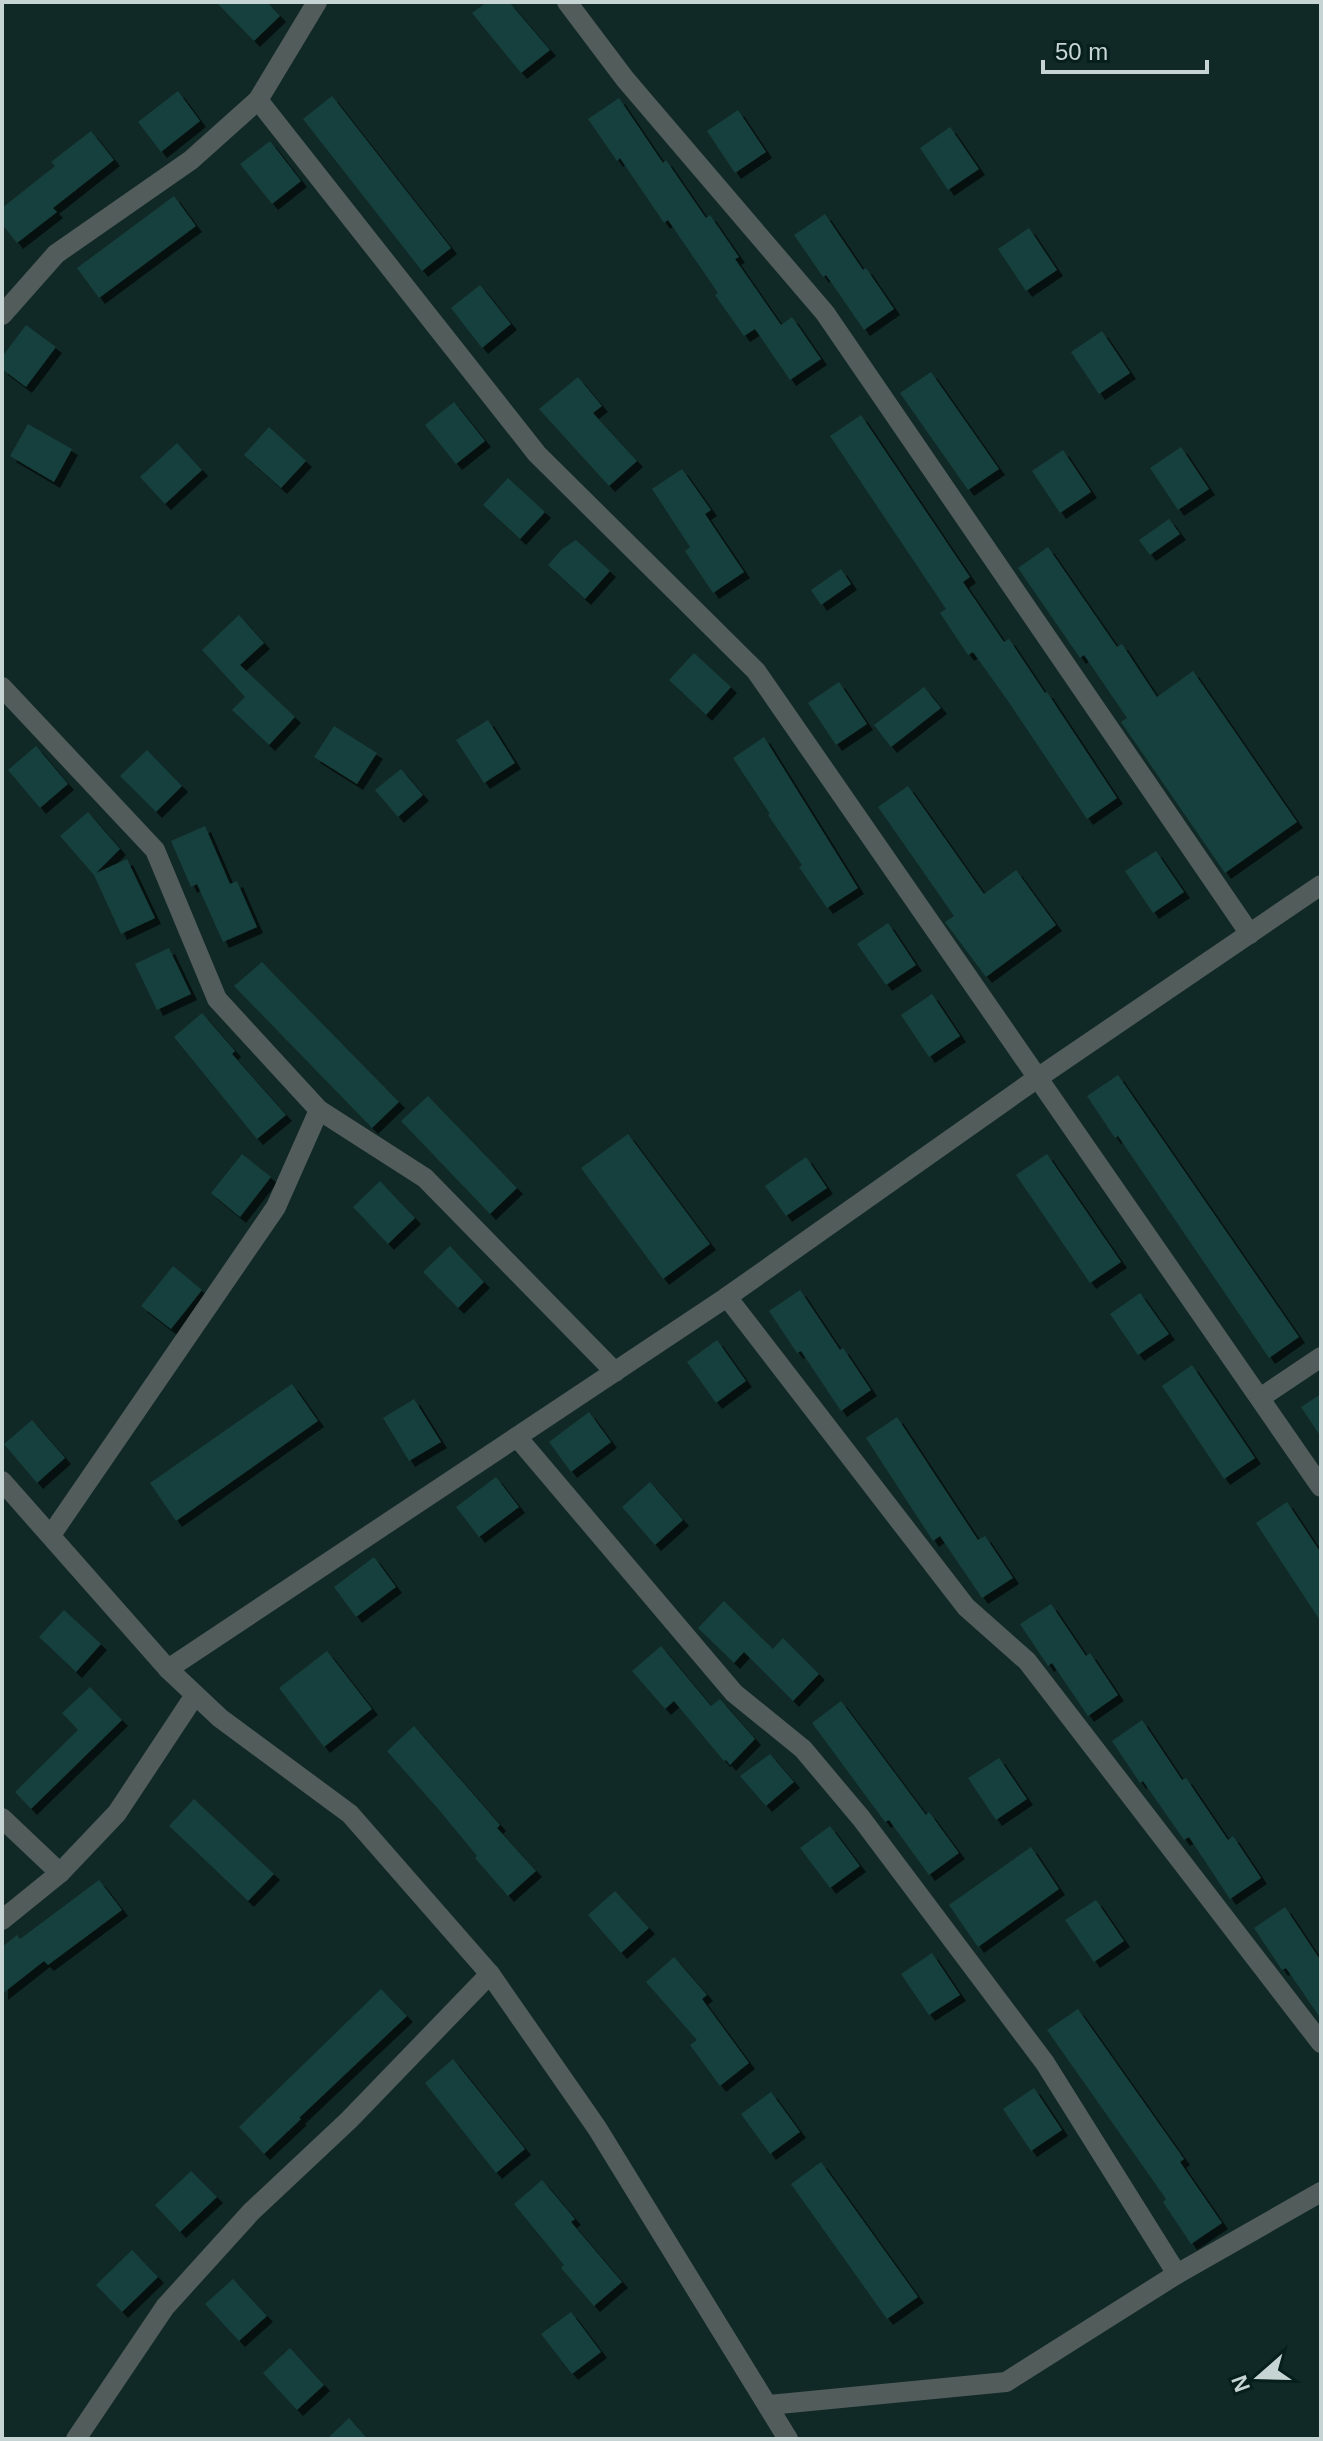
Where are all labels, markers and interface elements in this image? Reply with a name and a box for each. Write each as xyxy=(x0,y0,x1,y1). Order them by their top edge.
scale bar xyxy=(1043,24,1207,74)
text: 50 m xyxy=(1055,38,1108,65)
north arrow xyxy=(1219,2337,1299,2417)
text: N xyxy=(1226,2372,1255,2395)

